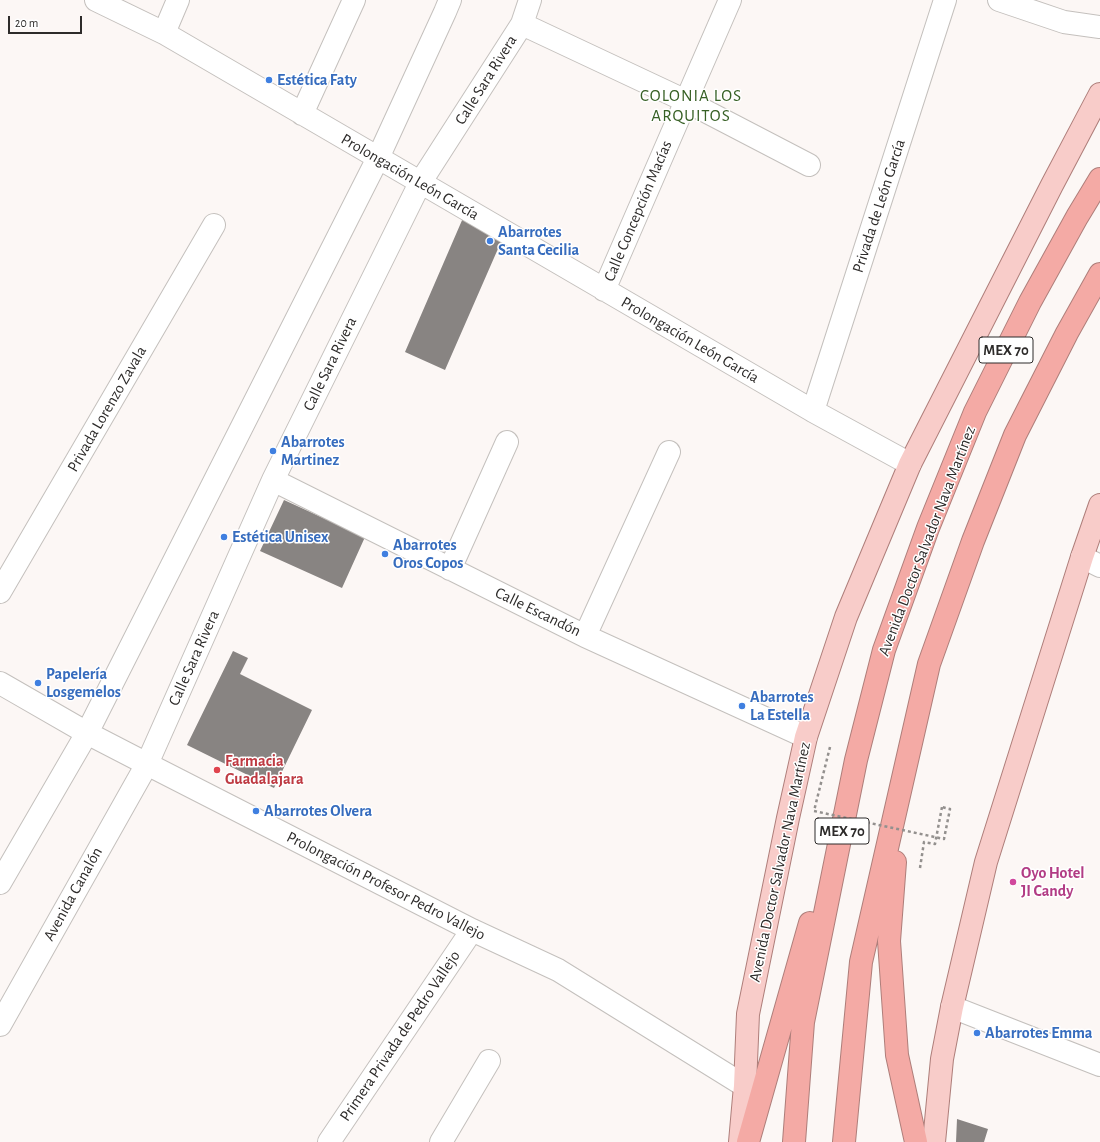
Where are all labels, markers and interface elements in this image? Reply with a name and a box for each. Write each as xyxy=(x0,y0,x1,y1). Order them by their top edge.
scale bar xyxy=(10,8,84,34)
text: 20 m xyxy=(15,17,38,29)
street label: Calle Sara Rivera xyxy=(451,32,521,128)
place label: Estética Faty xyxy=(277,70,357,90)
marker: Estética Faty xyxy=(264,75,274,85)
district label: COLONIA LOS ARQUITOS xyxy=(640,86,742,126)
street label: Prolongación León García xyxy=(338,130,482,224)
street label: Privada de León García xyxy=(848,137,910,275)
street label: Calle Concepción Macías xyxy=(600,138,676,284)
place label: Abarrotes Santa Cecilia xyxy=(498,222,579,260)
marker: Abarrotes Santa Cecilia xyxy=(485,236,495,246)
street label: Prolongación León García xyxy=(618,293,762,387)
street label: Calle Sara Rivera xyxy=(299,314,361,414)
road number: MEX 70 xyxy=(979,337,1033,363)
street label: Privada Lorenzo Zavala xyxy=(63,343,151,475)
street label: Avenida Doctor Salvador Nava Martínez xyxy=(874,423,980,659)
place label: Abarrotes Martinez xyxy=(281,432,345,470)
marker: Abarrotes Martinez xyxy=(268,446,278,456)
place label: Estética Unisex xyxy=(232,527,328,547)
marker: Estética Unisex xyxy=(219,532,229,542)
place label: Abarrotes Oros Copos xyxy=(393,535,464,573)
marker: Abarrotes Oros Copos xyxy=(380,549,390,559)
street label: Calle Escandón xyxy=(492,583,584,641)
street label: Calle Sara Rivera xyxy=(164,607,224,709)
place label: Papelería Losgemelos xyxy=(46,664,121,702)
marker: Papelería Losgemelos xyxy=(33,678,43,688)
place label: Abarrotes La Estella xyxy=(750,687,814,725)
marker: Abarrotes La Estella xyxy=(737,701,747,711)
street label: Avenida Doctor Salvador Nava Martínez xyxy=(745,740,815,984)
place label: Farmacia Guadalajara xyxy=(225,751,304,789)
marker: Farmacia Guadalajara xyxy=(212,765,222,775)
place label: Abarrotes Olvera xyxy=(264,801,372,821)
marker: Abarrotes Olvera xyxy=(251,806,261,816)
road number: MEX 70 xyxy=(815,818,869,844)
street label: Prolongación Profesor Pedro Vallejo xyxy=(283,827,489,945)
street label: Avenida Canalón xyxy=(39,844,107,944)
place label: Oyo Hotel JI Candy xyxy=(1021,863,1084,901)
marker: Oyo Hotel JI Candy xyxy=(1008,877,1018,887)
street label: Primera Privada de Pedro Vallejo xyxy=(336,947,464,1125)
place label: Abarrotes Emma xyxy=(985,1023,1093,1043)
marker: Abarrotes Emma xyxy=(972,1028,982,1038)

